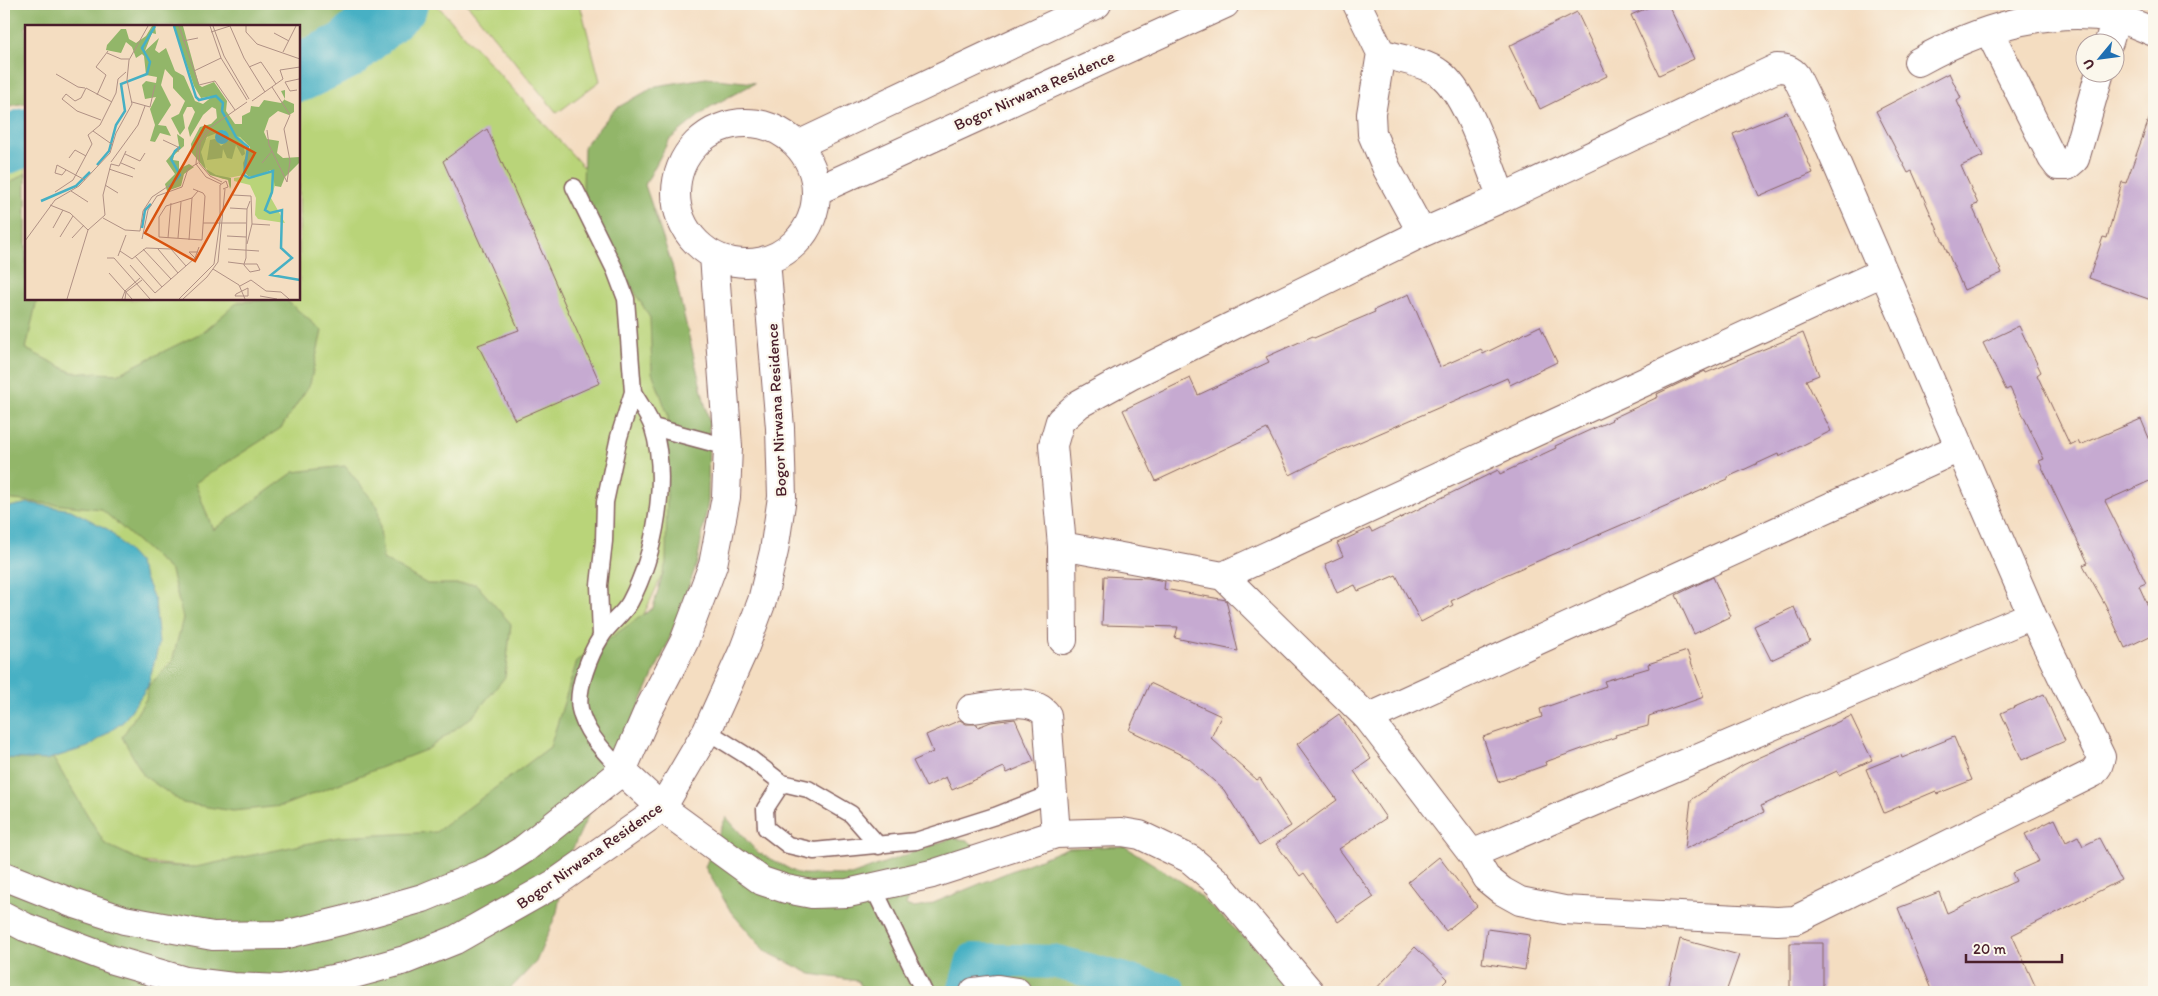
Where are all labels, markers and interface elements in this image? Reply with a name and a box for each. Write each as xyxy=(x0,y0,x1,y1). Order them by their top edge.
inset map xyxy=(25,25,300,300)
north arrow xyxy=(2076,32,2126,82)
street label: Bogor Nirwana Residence xyxy=(951,46,1118,134)
text: U xyxy=(2079,56,2099,72)
street label: Bogor Nirwana Residence xyxy=(762,322,791,497)
street label: Bogor Nirwana Residence xyxy=(513,798,666,913)
scale bar xyxy=(1966,931,2062,963)
text: 20 m xyxy=(1973,940,2007,958)

